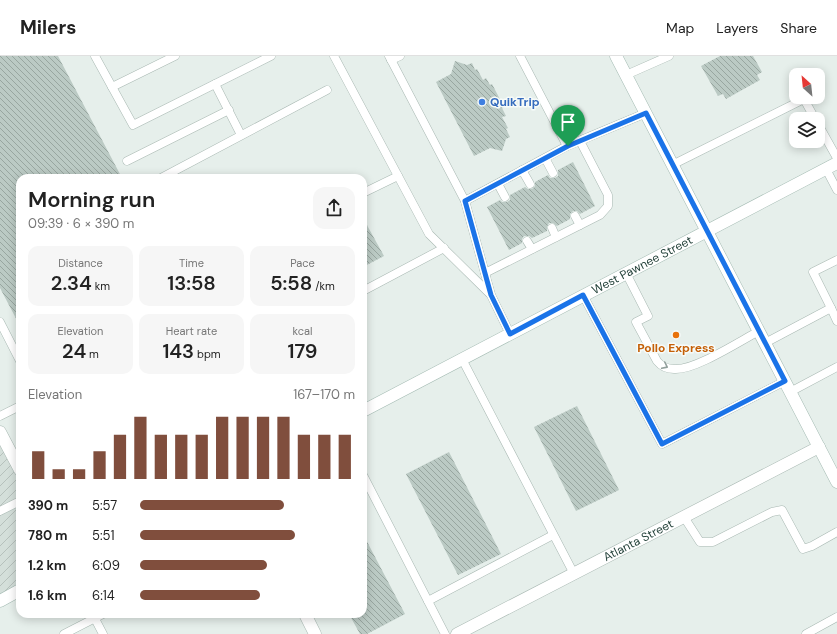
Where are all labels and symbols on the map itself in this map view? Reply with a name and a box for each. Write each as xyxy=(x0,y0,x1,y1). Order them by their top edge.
north arrow xyxy=(789,68,825,104)
place label: QuikTrip xyxy=(490,94,540,110)
marker: QuikTrip xyxy=(477,97,487,107)
pin xyxy=(551,105,585,146)
street label: West Pawnee Street xyxy=(589,232,696,298)
marker: Pollo Express xyxy=(671,330,681,340)
place label: Pollo Express xyxy=(637,340,715,356)
one-way arrow xyxy=(661,361,668,369)
street label: Atlanta Street xyxy=(600,516,676,565)

